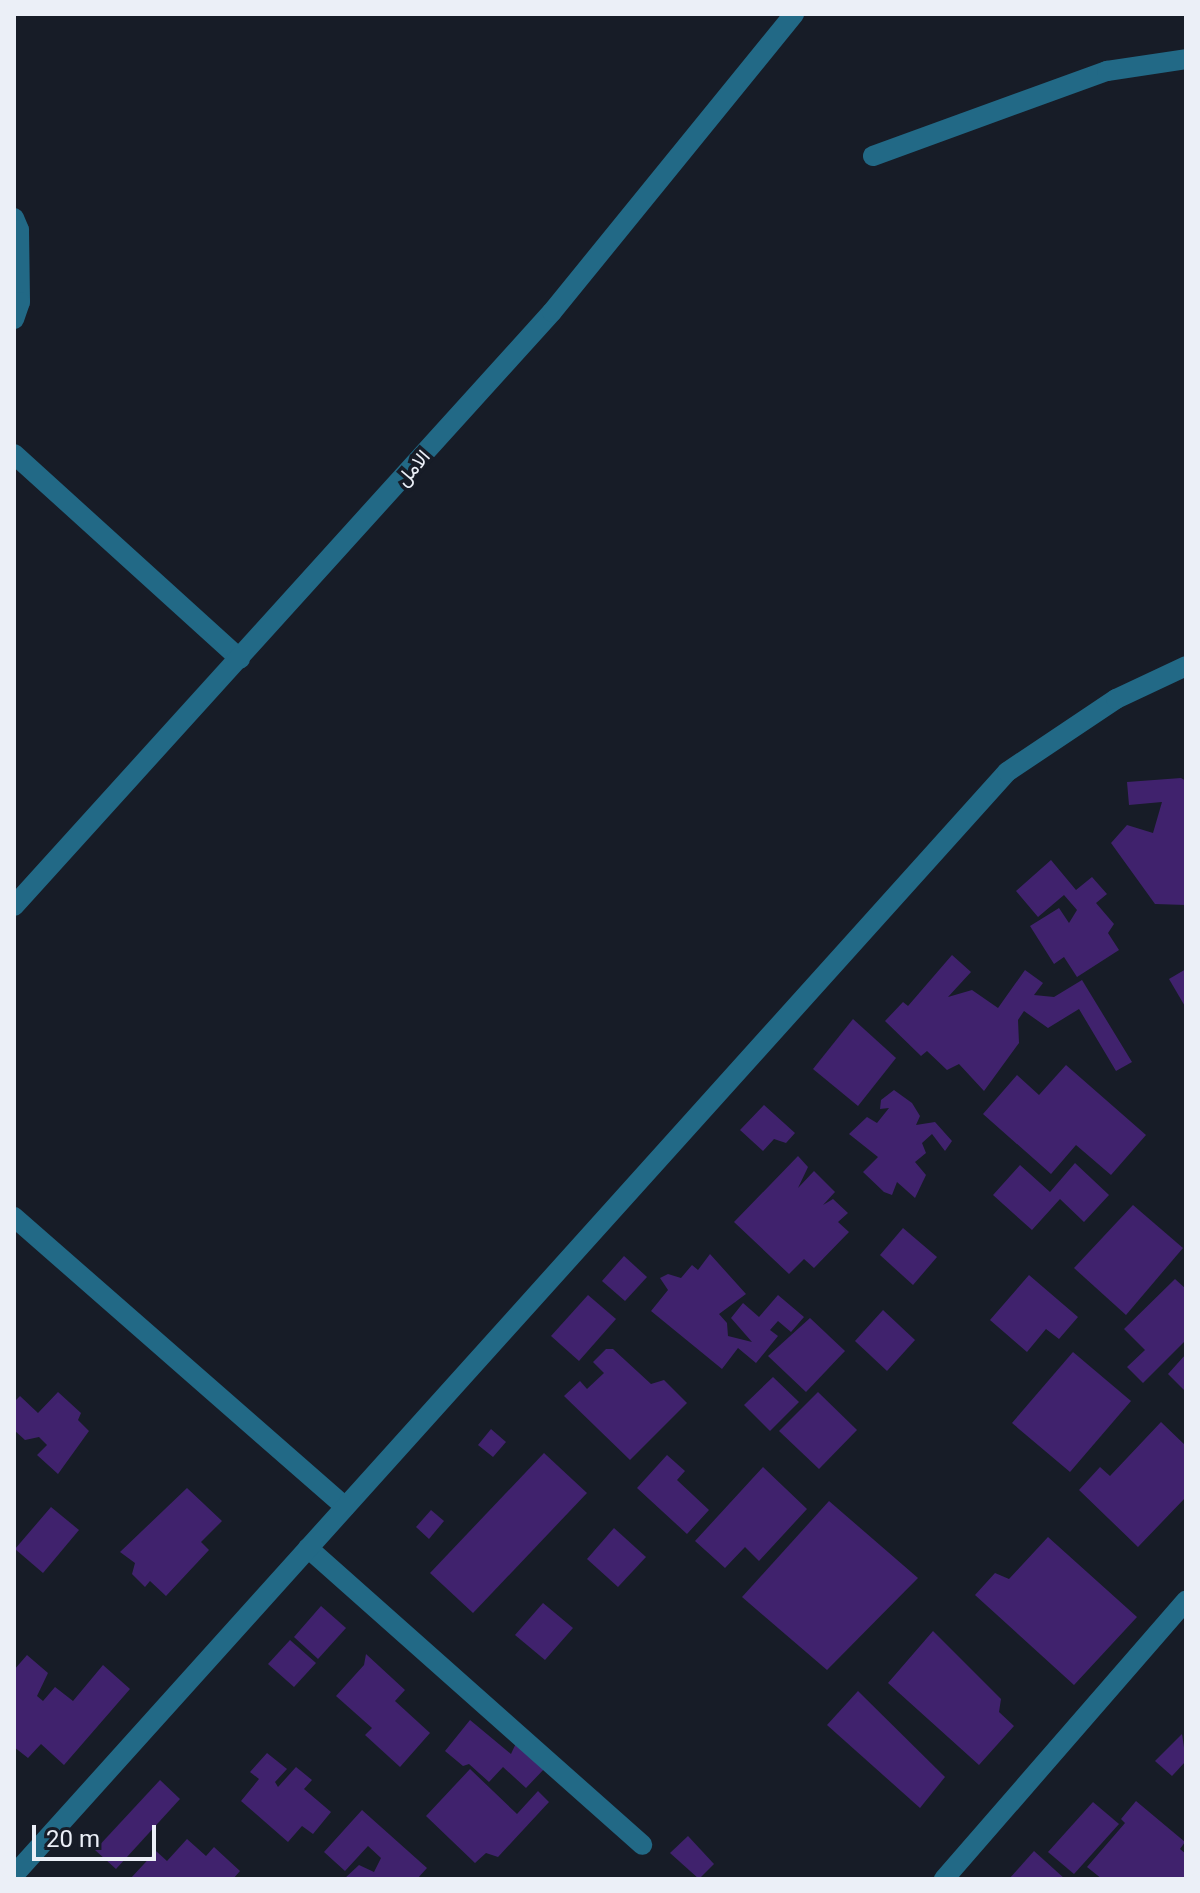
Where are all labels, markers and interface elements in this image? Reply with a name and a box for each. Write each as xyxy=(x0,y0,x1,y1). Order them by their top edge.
street label: الامل xyxy=(391,445,435,491)
scale bar xyxy=(36,1809,160,1859)
text: 20 m xyxy=(46,1825,100,1853)

